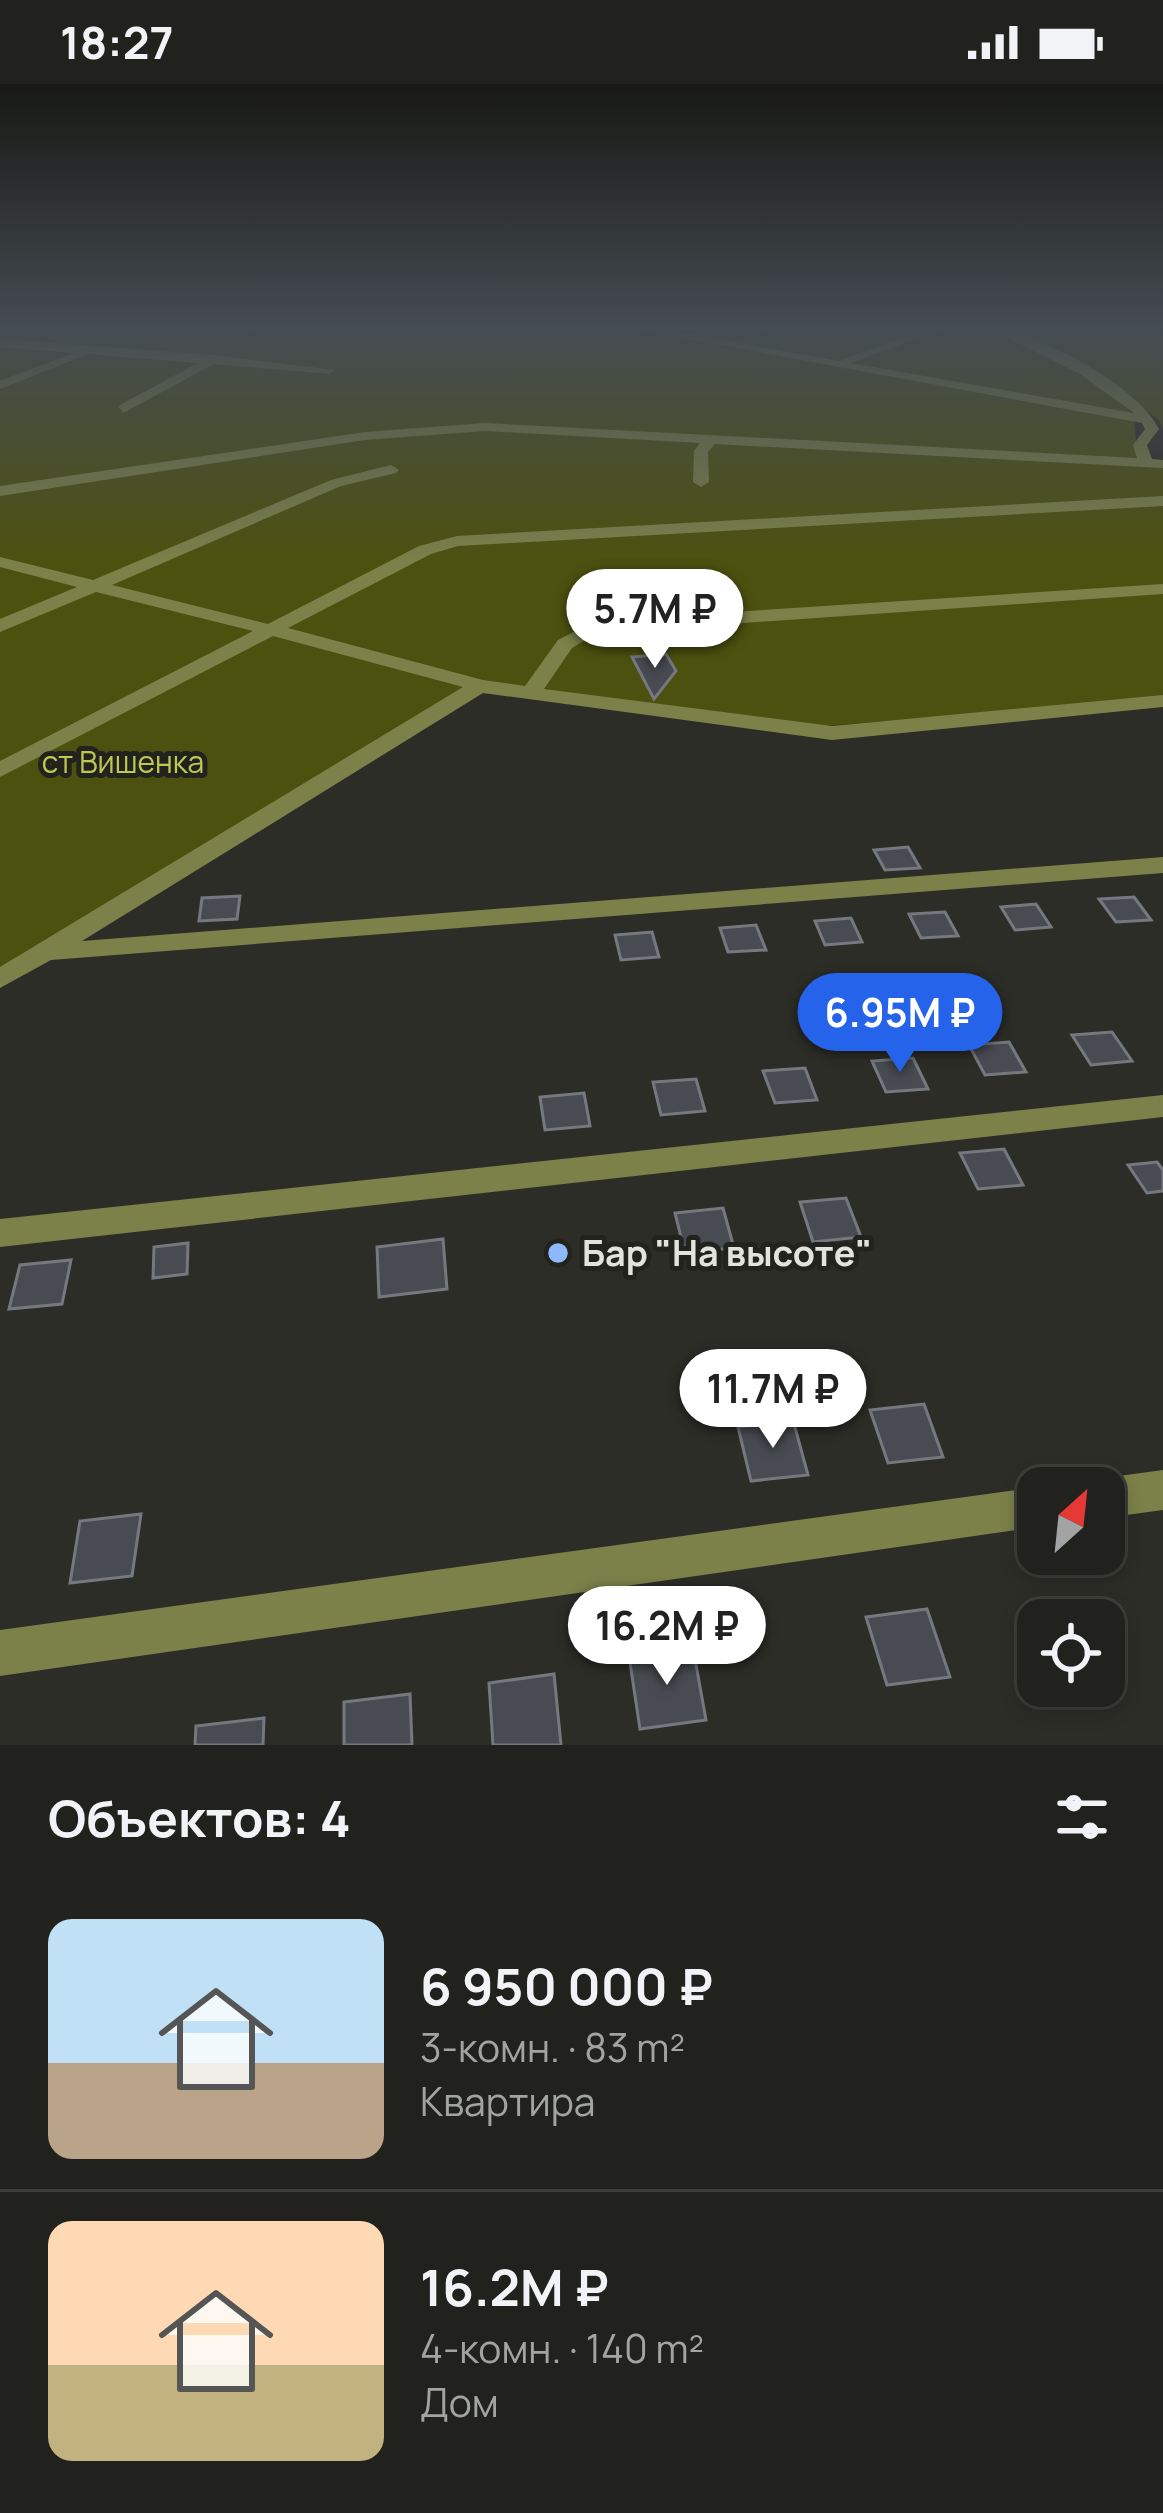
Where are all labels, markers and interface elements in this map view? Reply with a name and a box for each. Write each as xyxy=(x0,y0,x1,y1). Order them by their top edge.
text: 18:27 xyxy=(60,11,174,73)
pin: 5.7M ₽ xyxy=(557,569,753,671)
text: 5.7M ₽ xyxy=(593,581,717,635)
park label: ст Вишенка xyxy=(42,741,204,782)
pin: 6.95M ₽ xyxy=(789,973,1011,1075)
text: 6.95M ₽ xyxy=(824,985,976,1039)
place label: Бар "На высоте" xyxy=(582,1228,872,1277)
marker: Бар "На высоте" xyxy=(545,1240,571,1266)
pin: 11.7M ₽ xyxy=(662,1349,884,1451)
text: 11.7M ₽ xyxy=(706,1361,840,1415)
north arrow xyxy=(1017,1467,1125,1575)
map controls xyxy=(1017,1467,1125,1707)
pin: 16.2M ₽ xyxy=(556,1586,778,1688)
text: 16.2M ₽ xyxy=(595,1598,739,1652)
button: locate xyxy=(1017,1599,1125,1707)
text: Объектов: 4 xyxy=(48,1783,351,1852)
icon: filters xyxy=(1049,1784,1115,1850)
text: 6 950 000 ₽ xyxy=(420,1951,713,2020)
icon: home xyxy=(144,1967,288,2111)
text: 3-комн. · 83 m² xyxy=(420,2020,685,2074)
text: Квартира xyxy=(420,2074,595,2128)
text: 16.2M ₽ xyxy=(420,2252,609,2321)
icon: home xyxy=(144,2269,288,2413)
text: 4-комн. · 140 m² xyxy=(420,2321,704,2375)
text: Дом xyxy=(420,2375,499,2429)

